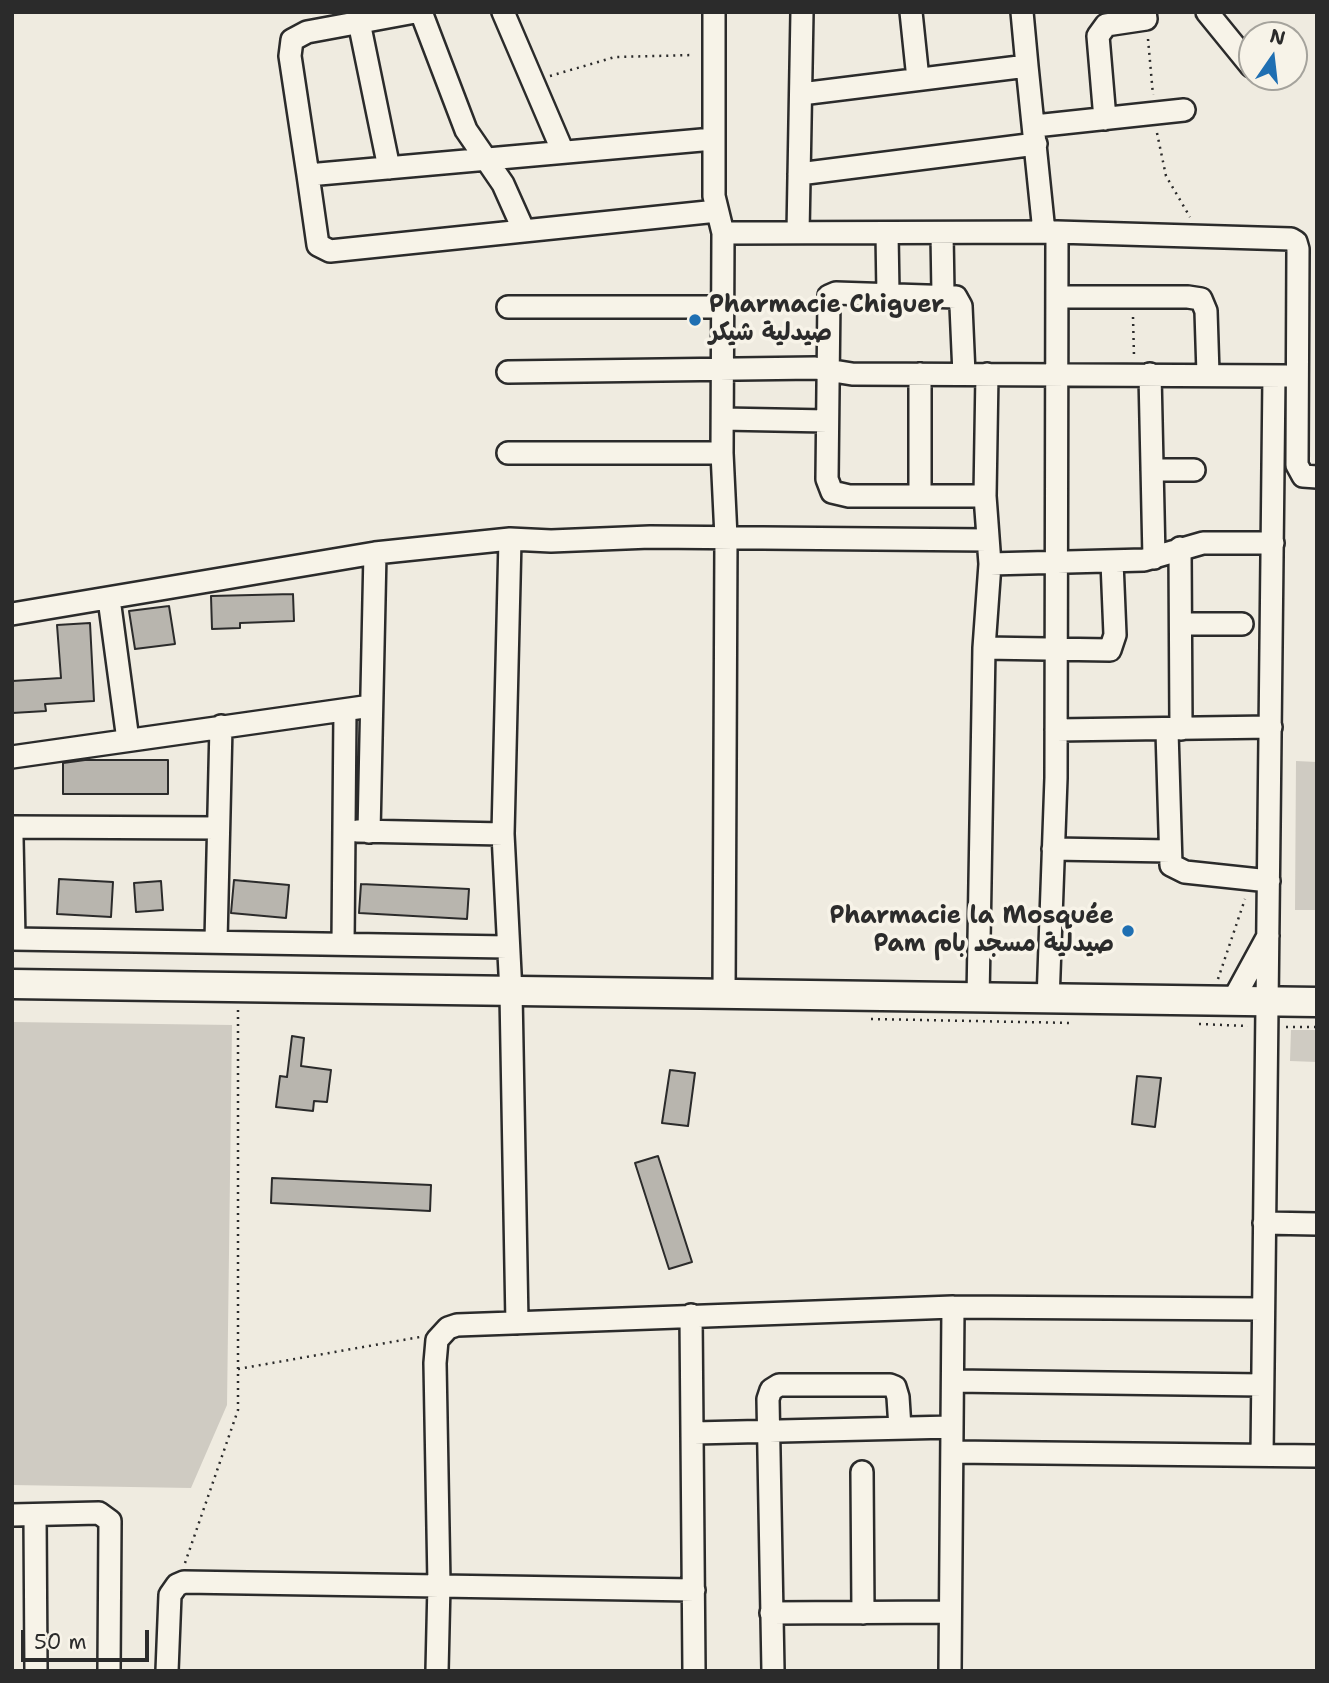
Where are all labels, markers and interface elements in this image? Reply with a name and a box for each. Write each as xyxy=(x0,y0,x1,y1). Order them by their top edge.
north arrow xyxy=(1238,21,1308,91)
text: N xyxy=(1267,23,1288,51)
place label: Pharmacie Chiguer صيدلية شيكر xyxy=(709,292,944,348)
marker: Pharmacie Chiguer صيدلية شيكر xyxy=(687,312,703,328)
place label: Pharmacie la Mosquée Pam صيدلية مسجد بام xyxy=(829,903,1114,959)
marker: Pharmacie la Mosquée Pam صيدلية مسجد بام xyxy=(1120,923,1136,939)
scale bar xyxy=(24,1616,152,1660)
text: 50 m xyxy=(34,1628,87,1656)

